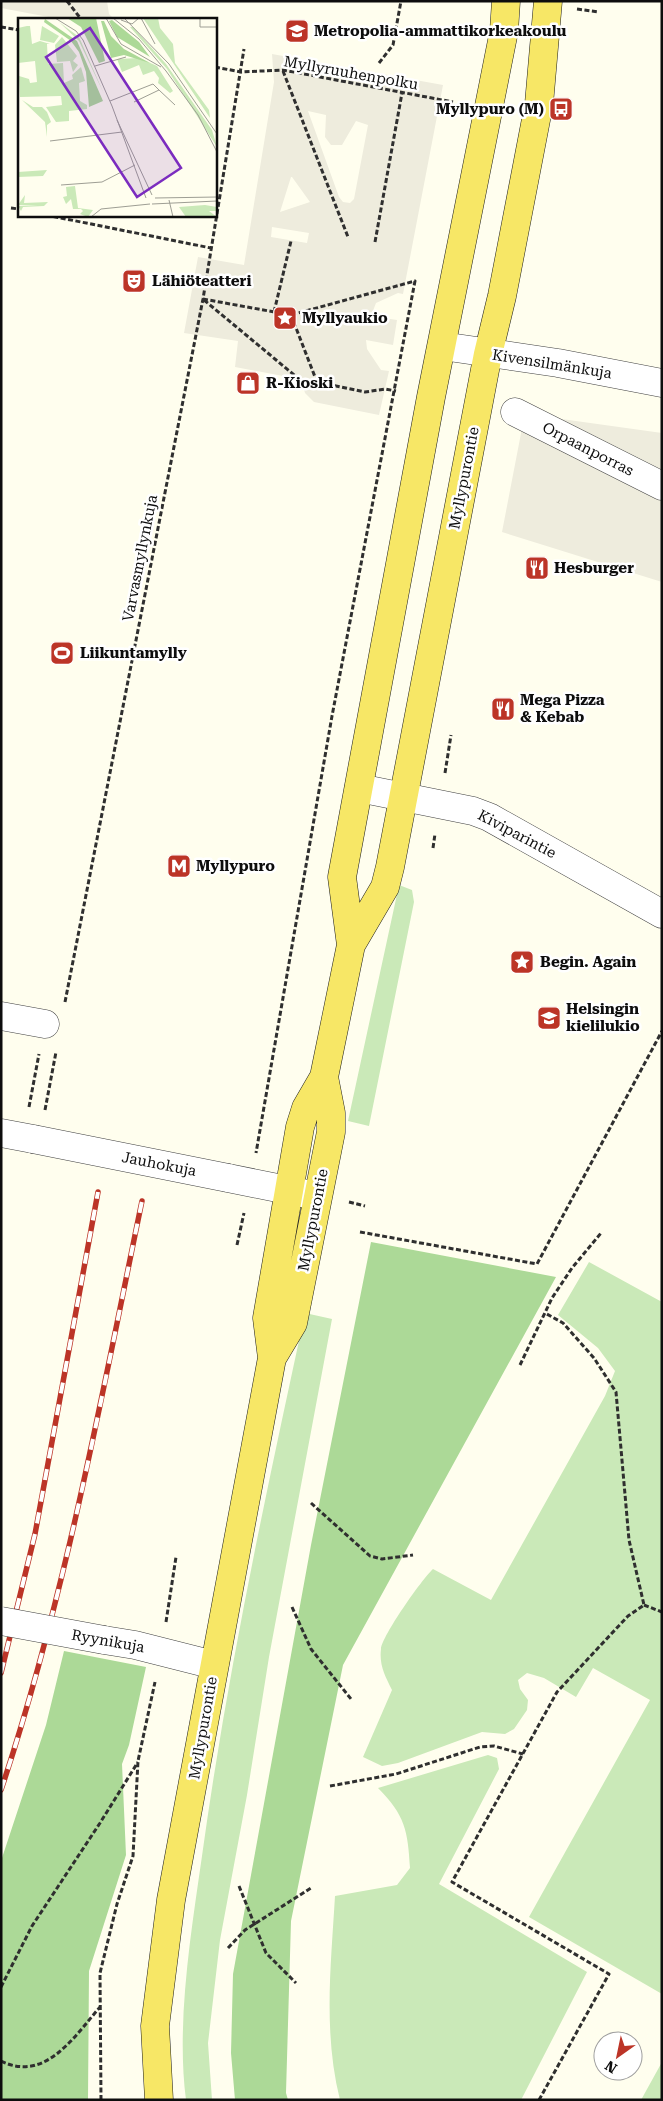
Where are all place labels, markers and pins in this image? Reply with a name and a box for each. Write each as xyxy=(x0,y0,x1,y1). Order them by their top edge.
school or university icon: Metropolia-ammattikorkeakoulu xyxy=(284,18,310,44)
place label: Metropolia-ammattikorkeakoulu xyxy=(314,22,567,40)
bus stop icon: Myllypuro (M) xyxy=(548,96,574,122)
place label: Myllypuro (M) xyxy=(436,100,544,118)
theatre icon: Lähiöteatteri xyxy=(121,268,147,294)
place label: Lähiöteatteri xyxy=(152,272,251,290)
place icon: Myllyaukio xyxy=(272,305,298,331)
place label: Myllyaukio xyxy=(302,309,388,327)
shop icon: R-Kioski xyxy=(235,370,261,396)
place label: R-Kioski xyxy=(266,374,333,392)
restaurant icon: Hesburger xyxy=(524,555,550,581)
place label: Hesburger xyxy=(554,559,634,577)
sports icon: Liikuntamylly xyxy=(49,640,75,666)
place label: Liikuntamylly xyxy=(80,644,187,662)
place label: Mega Pizza & Kebab xyxy=(520,691,605,726)
restaurant icon: Mega Pizza & Kebab xyxy=(490,696,516,722)
metro station icon: Myllypuro xyxy=(166,853,192,879)
place label: Myllypuro xyxy=(196,857,275,875)
place icon: Begin. Again xyxy=(509,949,535,975)
place label: Begin. Again xyxy=(540,953,636,971)
place label: Helsingin kielilukio xyxy=(566,1000,640,1035)
school or university icon: Helsingin kielilukio xyxy=(536,1005,562,1031)

